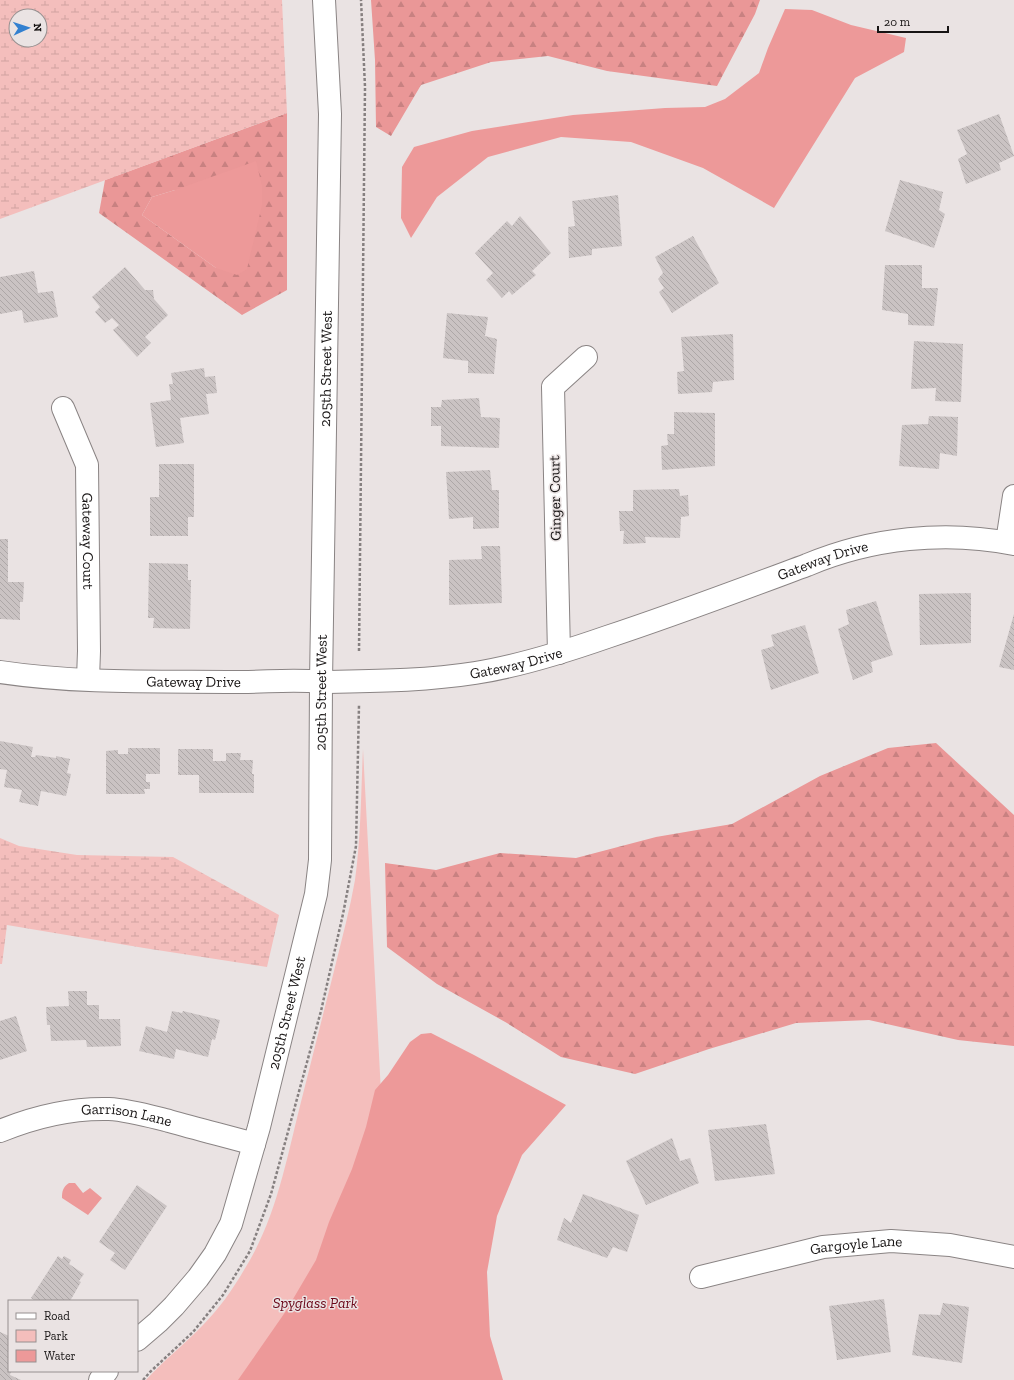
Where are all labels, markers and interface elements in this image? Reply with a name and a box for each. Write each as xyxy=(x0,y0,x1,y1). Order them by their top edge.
north arrow xyxy=(8,8,48,48)
scale bar xyxy=(878,8,948,34)
text: 20 m xyxy=(884,15,911,29)
text: N xyxy=(31,23,44,33)
street label: 205th Street West xyxy=(316,310,336,427)
street label: Ginger Court xyxy=(545,455,565,541)
street label: Gateway Court xyxy=(78,493,97,590)
street label: Gateway Drive xyxy=(775,537,870,584)
street label: 205th Street West xyxy=(312,634,331,751)
street label: Gateway Drive xyxy=(468,643,565,683)
street label: Gateway Drive xyxy=(146,673,241,691)
street label: 205th Street West xyxy=(264,954,310,1072)
street label: Garrison Lane xyxy=(80,1100,174,1130)
street label: Gargoyle Lane xyxy=(808,1232,903,1259)
park label: Spyglass Park xyxy=(273,1294,358,1312)
legend xyxy=(8,1300,138,1372)
text: Road xyxy=(44,1309,70,1323)
text: Park xyxy=(44,1329,69,1343)
text: Water xyxy=(44,1349,76,1363)

